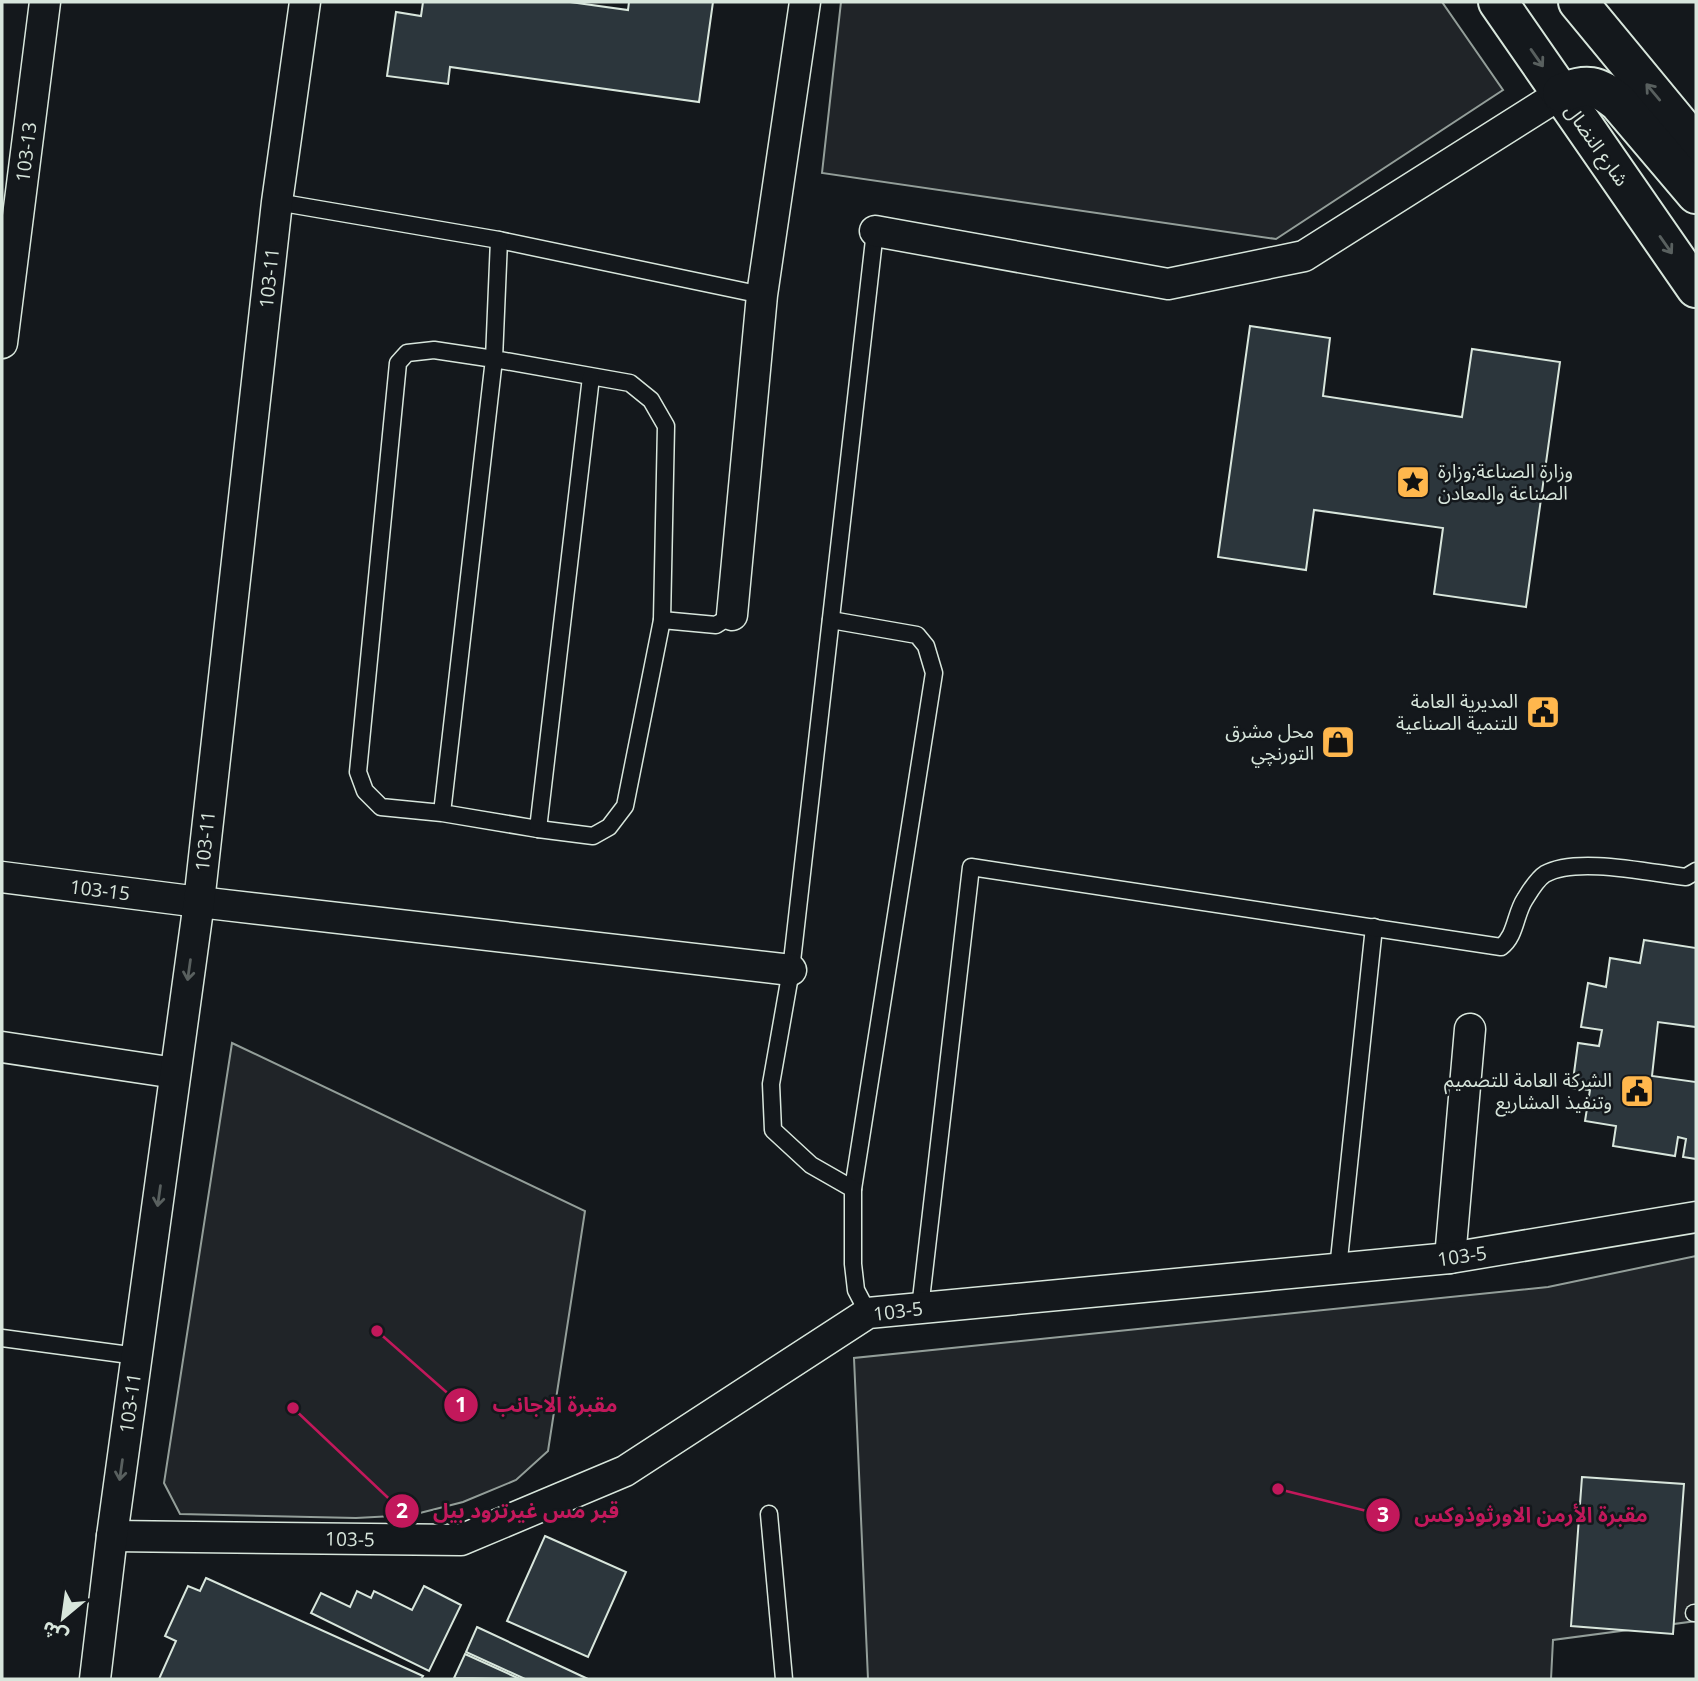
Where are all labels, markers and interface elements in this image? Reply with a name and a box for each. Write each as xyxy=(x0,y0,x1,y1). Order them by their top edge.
one-way arrow xyxy=(1530,48,1544,67)
one-way arrow xyxy=(1645,84,1661,102)
street label: شارع النضال xyxy=(1558,99,1635,192)
street label: 103-13 xyxy=(9,120,43,184)
one-way arrow xyxy=(1659,235,1673,254)
street label: 103-11 xyxy=(253,247,285,309)
place label: وزارة الصناعة;وزارة الصناعة والمعادن xyxy=(1438,458,1573,506)
place icon: وزارة الصناعة;وزارة الصناعة والمعادن xyxy=(1394,463,1432,501)
place label: المديرية العامة للتنمية الصناعية xyxy=(1396,688,1518,736)
public building icon: المديرية العامة للتنمية الصناعية xyxy=(1524,693,1562,731)
place label: محل مشرق التورنچي xyxy=(1225,718,1314,768)
shop icon: محل مشرق التورنچي xyxy=(1319,723,1357,761)
street label: 103-11 xyxy=(189,810,221,872)
street label: 103-15 xyxy=(68,873,132,907)
one-way arrow xyxy=(183,958,196,981)
place label: الشركة العامة للتصميم وتنفيذ المشاريع xyxy=(1444,1067,1612,1117)
public building icon: الشركة العامة للتصميم وتنفيذ المشاريع xyxy=(1618,1072,1656,1110)
one-way arrow xyxy=(152,1184,165,1206)
street label: 103-5 xyxy=(1436,1240,1488,1272)
street label: 103-5 xyxy=(872,1295,924,1327)
street label: 103-11 xyxy=(113,1371,147,1435)
callout: مقبرة الاجانب xyxy=(444,1384,632,1426)
text: 1 xyxy=(455,1390,467,1418)
text: مقبرة الاجانب xyxy=(493,1390,617,1418)
one-way arrow xyxy=(115,1458,128,1480)
callout: قبر مس غيرترود بيل xyxy=(384,1490,634,1532)
callout: مقبرة الأرمن الاورثوذوكس xyxy=(1365,1494,1662,1536)
text: 2 xyxy=(396,1496,408,1524)
text: قبر مس غيرترود بيل xyxy=(433,1496,619,1524)
text: 3 xyxy=(1377,1500,1389,1528)
text: مقبرة الأرمن الاورثوذوكس xyxy=(1414,1500,1648,1528)
street label: 103-5 xyxy=(325,1526,375,1552)
north arrow xyxy=(28,1583,98,1653)
text: ش xyxy=(37,1615,72,1651)

